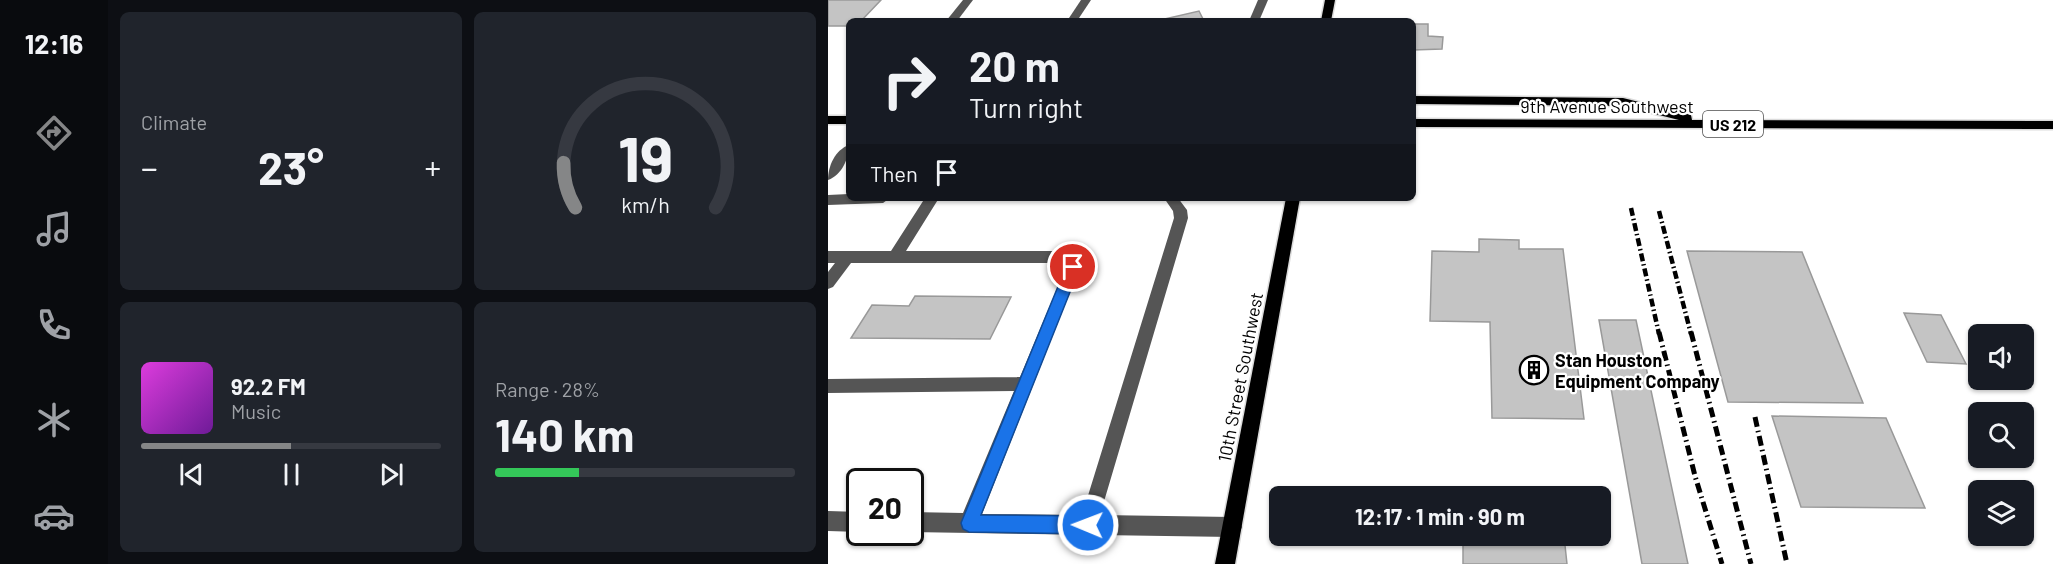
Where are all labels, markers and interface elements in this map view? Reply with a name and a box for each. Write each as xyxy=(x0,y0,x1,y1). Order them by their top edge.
text: 12:16 xyxy=(25,27,83,59)
text: 20 m xyxy=(969,40,1060,90)
icon: right xyxy=(870,42,948,120)
text: Turn right xyxy=(969,91,1083,123)
street label: 9th Avenue Southwest xyxy=(1520,95,1694,117)
text: Climate xyxy=(141,110,207,134)
road number: US 212 xyxy=(1703,111,1763,137)
icon: directions xyxy=(33,112,75,154)
text: 19 xyxy=(617,120,673,194)
text: 23° xyxy=(258,140,324,194)
text: − xyxy=(141,147,158,187)
text: + xyxy=(424,147,441,187)
icon: arrive xyxy=(930,156,963,189)
text: Then xyxy=(870,160,918,186)
text: km/h xyxy=(621,192,669,217)
icon: music xyxy=(33,208,75,250)
pin xyxy=(1047,241,1098,292)
icon: arrive xyxy=(1056,250,1089,283)
street label: 10th Street Southwest xyxy=(1213,290,1267,464)
icon: phone xyxy=(33,304,75,346)
map controls xyxy=(1968,324,2034,546)
button: sound xyxy=(1968,324,2034,390)
place label: Stan Houston Equipment Company xyxy=(1555,349,1720,392)
building icon: Stan Houston Equipment Company xyxy=(1518,354,1550,386)
text: 92.2 FM xyxy=(231,373,306,399)
text: Range · 28% xyxy=(495,377,600,401)
icon: climate xyxy=(33,399,75,441)
text: Music xyxy=(231,399,281,423)
button: search xyxy=(1968,402,2034,468)
text: 140 km xyxy=(495,407,634,461)
icon: previous xyxy=(175,458,208,491)
icon: pause xyxy=(275,458,308,491)
icon: next xyxy=(375,458,408,491)
speed limit sign: 20 xyxy=(846,468,924,546)
button: layers xyxy=(1968,480,2034,546)
position arrow xyxy=(1056,493,1120,557)
icon: car xyxy=(33,495,75,537)
text: 12:17 · 1 min · 90 m xyxy=(1355,503,1525,529)

